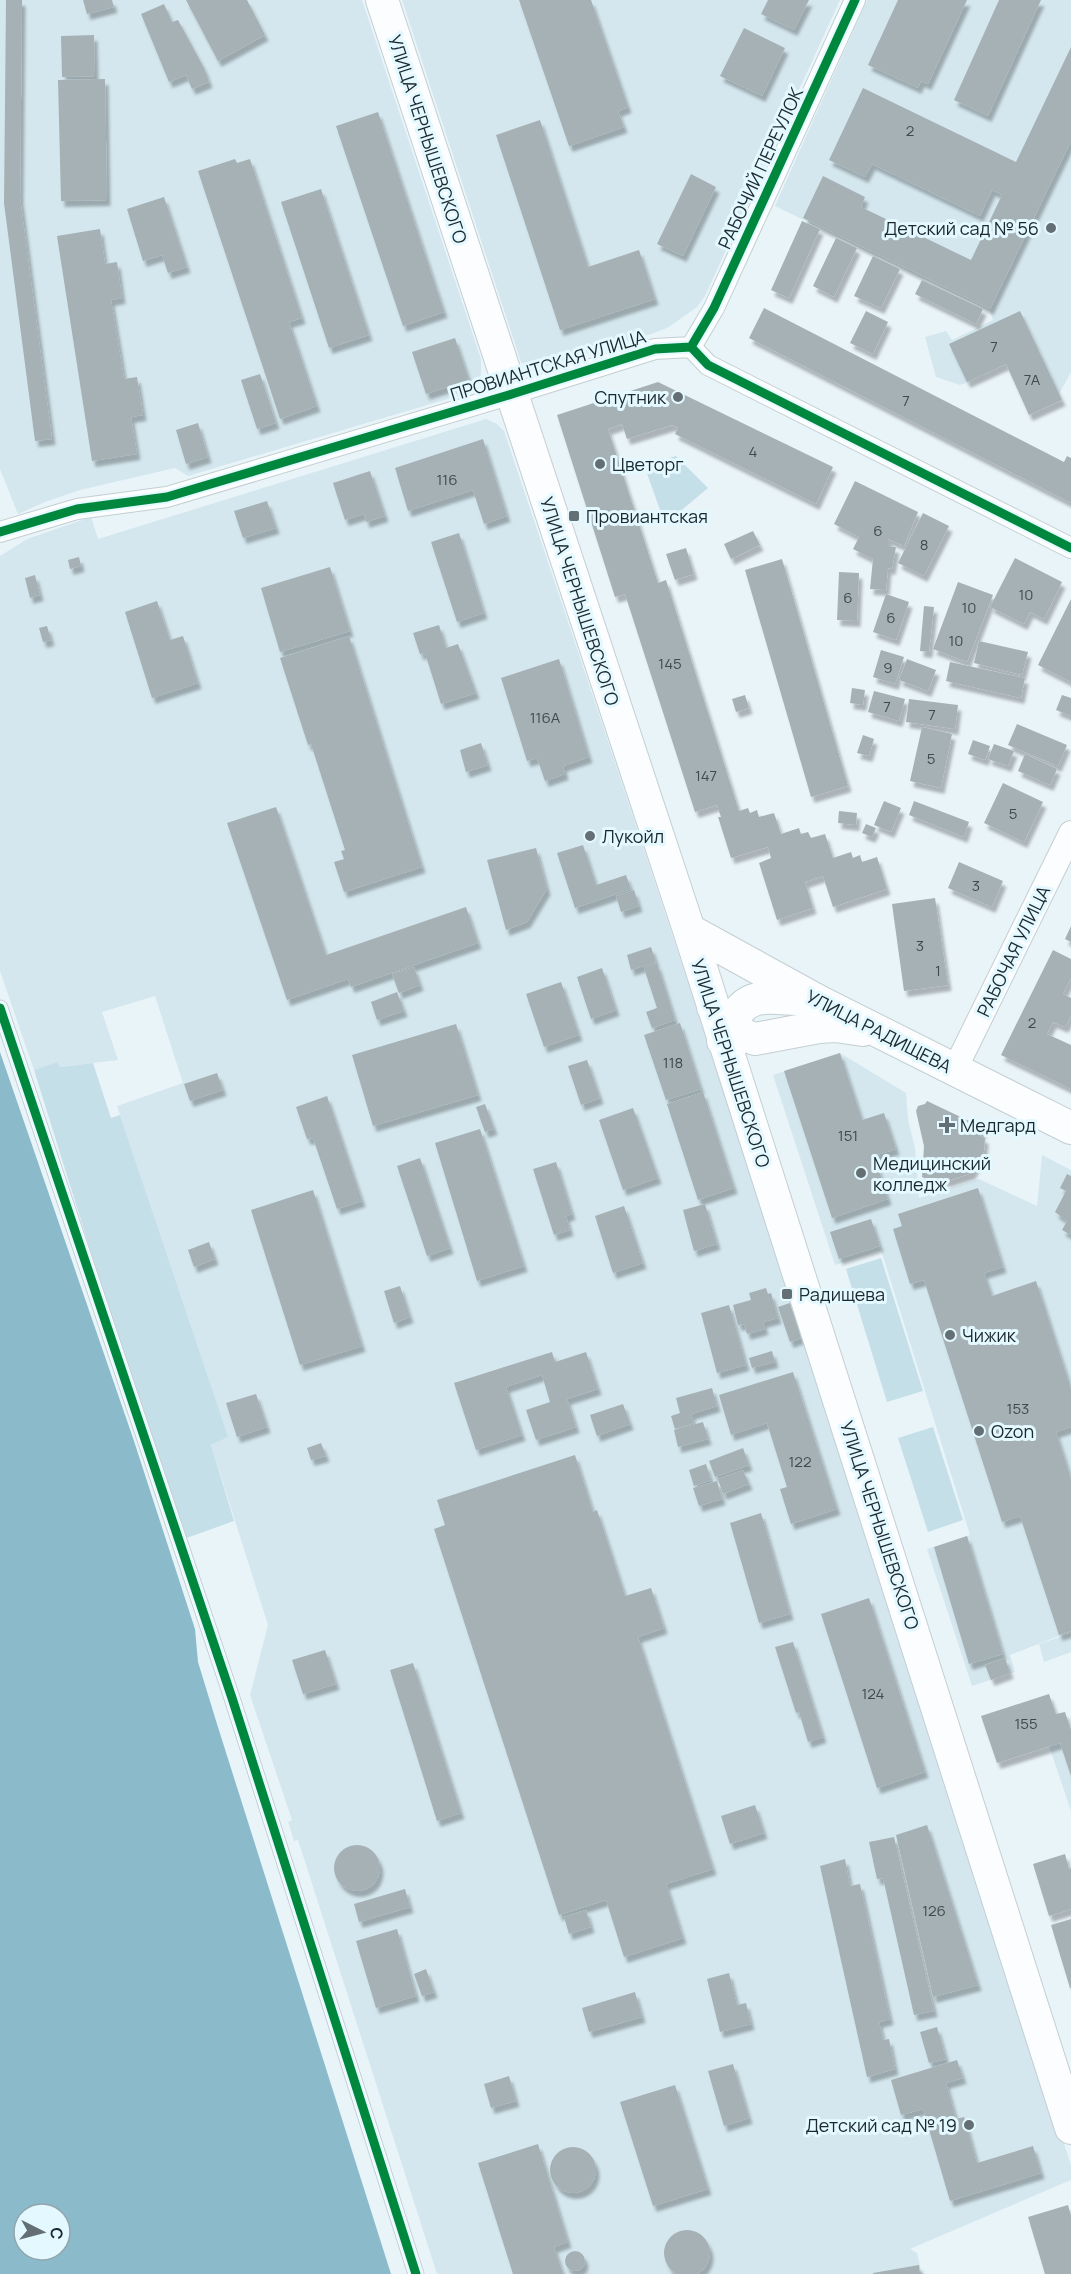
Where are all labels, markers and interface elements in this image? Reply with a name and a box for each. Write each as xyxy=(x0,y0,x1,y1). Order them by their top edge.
street label: УЛИЦА ЧЕРНЫШЕВСКОГО xyxy=(383,32,473,246)
street label: РАБОЧИЙ ПЕРЕУЛОК xyxy=(712,83,808,253)
house number: 2 xyxy=(906,120,914,141)
place label: Детский сад № 56 xyxy=(884,216,1039,240)
marker: Детский сад № 56 xyxy=(1044,221,1058,235)
street label: ПРОВИАНТСКАЯ УЛИЦА xyxy=(447,324,649,406)
house number: 7 xyxy=(990,336,998,357)
house number: 7А xyxy=(1024,369,1041,390)
place label: Спутник xyxy=(594,385,667,409)
marker: Спутник xyxy=(671,390,685,404)
house number: 7 xyxy=(902,390,910,411)
house number: 4 xyxy=(749,441,758,462)
place label: Цветорг xyxy=(612,452,684,476)
marker: Цветорг xyxy=(593,457,607,471)
house number: 116 xyxy=(436,469,458,490)
street label: УЛИЦА ЧЕРНЫШЕВСКОГО xyxy=(535,494,625,708)
place label: Провиантская xyxy=(586,504,708,528)
marker: Провиантская xyxy=(567,509,581,523)
house number: 6 xyxy=(873,520,883,541)
house number: 8 xyxy=(920,534,928,555)
house number: 10 xyxy=(1019,584,1034,605)
house number: 6 xyxy=(843,587,853,608)
house number: 10 xyxy=(962,597,977,618)
house number: 6 xyxy=(886,607,896,628)
house number: 10 xyxy=(949,630,964,651)
house number: 145 xyxy=(658,653,682,674)
house number: 9 xyxy=(883,657,893,678)
house number: 7 xyxy=(883,696,891,717)
house number: 7 xyxy=(928,704,936,725)
house number: 116А xyxy=(530,707,561,728)
house number: 5 xyxy=(927,748,935,769)
house number: 147 xyxy=(695,765,717,786)
house number: 5 xyxy=(1009,803,1017,824)
place label: Лукойл xyxy=(602,824,664,848)
marker: Лукойл xyxy=(583,829,597,843)
house number: 3 xyxy=(972,875,980,896)
street label: РАБОЧАЯ УЛИЦА xyxy=(971,881,1055,1021)
house number: 3 xyxy=(916,935,924,956)
street label: УЛИЦА ЧЕРНЫШЕВСКОГО xyxy=(686,956,776,1170)
house number: 1 xyxy=(935,960,941,981)
street label: УЛИЦА РАДИЩЕВА xyxy=(802,984,956,1078)
house number: 2 xyxy=(1028,1012,1036,1033)
house number: 118 xyxy=(663,1052,683,1073)
place label: Медгард xyxy=(960,1113,1036,1137)
marker: Медгард xyxy=(938,1116,956,1134)
house number: 151 xyxy=(838,1125,858,1146)
place label: Медицинский колледж xyxy=(873,1151,991,1196)
marker: Медицинский колледж xyxy=(854,1166,868,1180)
place label: Радищева xyxy=(799,1282,885,1306)
marker: Радищева xyxy=(780,1287,794,1301)
place label: Чижик xyxy=(962,1323,1017,1347)
marker: Чижик xyxy=(943,1328,957,1342)
house number: 153 xyxy=(1007,1398,1029,1419)
street label: УЛИЦА ЧЕРНЫШЕВСКОГО xyxy=(835,1418,925,1632)
place label: Ozon xyxy=(991,1419,1034,1443)
marker: Ozon xyxy=(972,1424,986,1438)
house number: 122 xyxy=(789,1451,811,1472)
house number: 124 xyxy=(862,1683,885,1704)
house number: 155 xyxy=(1014,1713,1038,1734)
house number: 126 xyxy=(922,1900,946,1921)
place label: Детский сад № 19 xyxy=(805,2113,957,2137)
marker: Детский сад № 19 xyxy=(962,2118,976,2132)
north arrow xyxy=(12,2202,72,2262)
text: С xyxy=(45,2227,68,2241)

